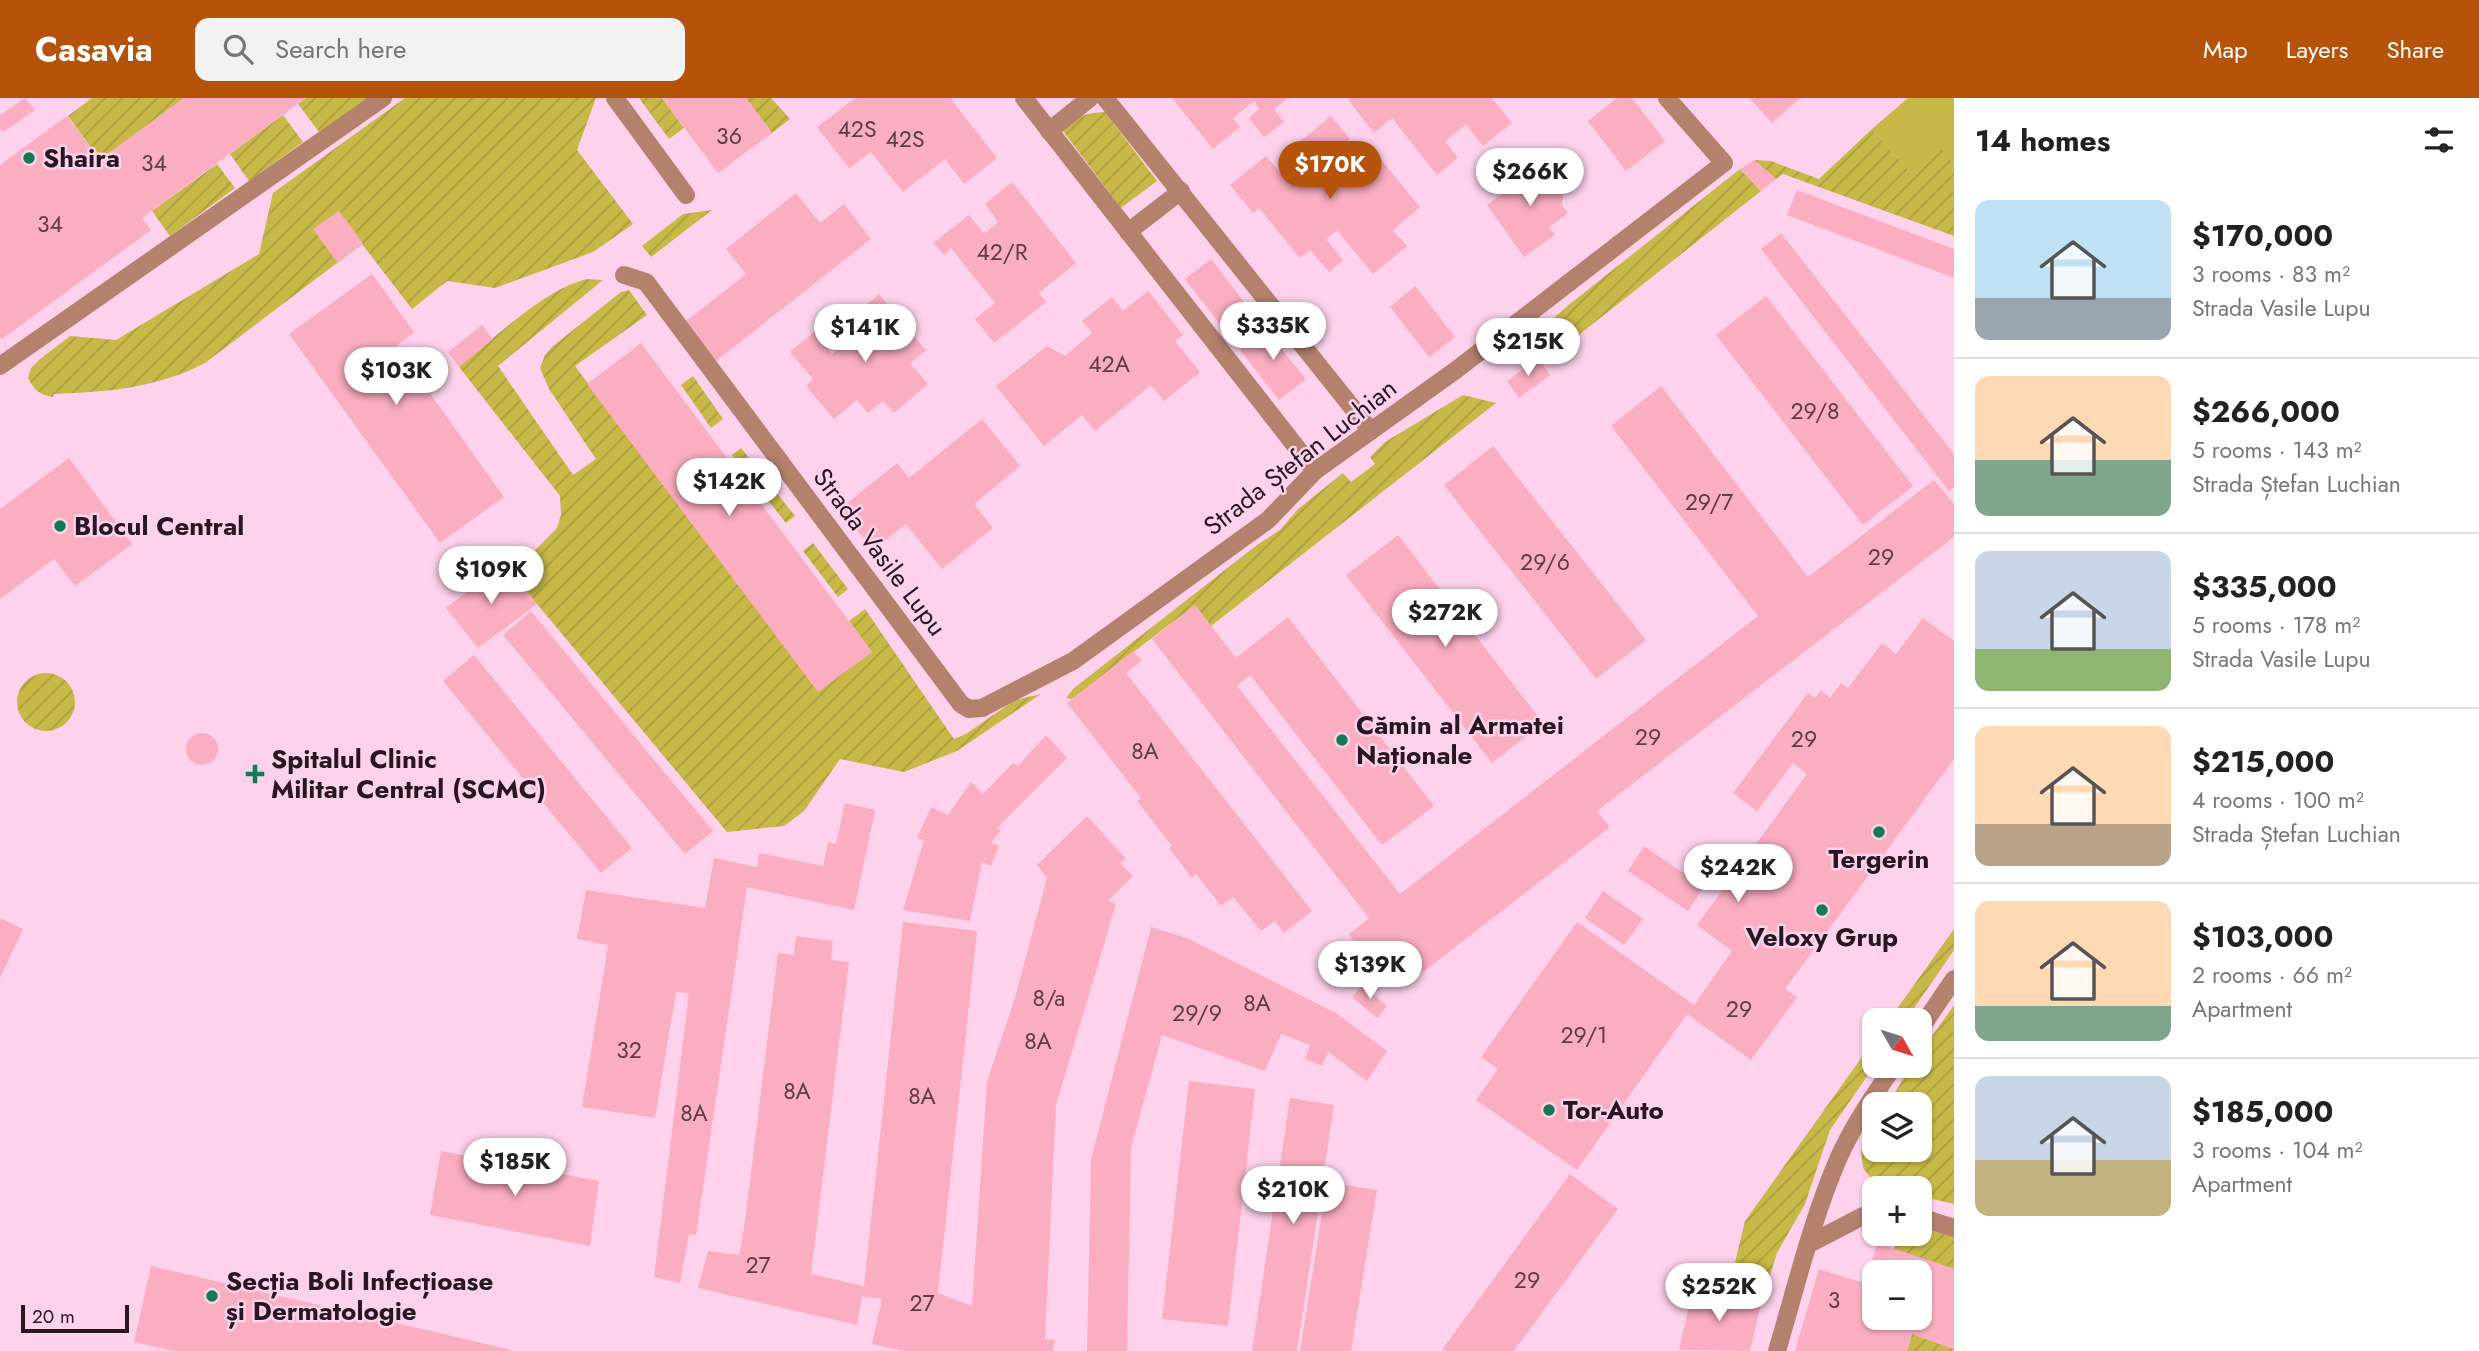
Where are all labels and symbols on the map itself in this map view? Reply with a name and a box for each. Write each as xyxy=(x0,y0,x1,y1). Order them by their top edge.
house number: 42S xyxy=(837,112,877,146)
house number: 36 xyxy=(716,119,742,153)
house number: 42S xyxy=(885,122,925,156)
place label: Shaira xyxy=(43,139,120,177)
pin: $170K xyxy=(1281,141,1379,201)
house number: 34 xyxy=(141,146,167,180)
pin: $266K xyxy=(1481,148,1579,208)
marker: Shaira xyxy=(21,150,37,166)
house number: 34 xyxy=(37,207,63,241)
house number: 42/R xyxy=(976,235,1028,269)
pin: $335K xyxy=(1224,302,1322,362)
pin: $141K xyxy=(816,304,914,364)
pin: $215K xyxy=(1479,318,1577,378)
house number: 42A xyxy=(1088,347,1131,381)
pin: $103K xyxy=(347,348,445,407)
street label: Strada Ștefan Luchian xyxy=(1195,369,1405,545)
house number: 29/8 xyxy=(1790,394,1840,428)
pin: $142K xyxy=(680,458,778,518)
street label: Strada Vasile Lupu xyxy=(804,460,956,644)
house number: 29/7 xyxy=(1685,485,1733,519)
place label: Blocul Central xyxy=(74,507,244,545)
marker: Blocul Central xyxy=(52,518,68,534)
house number: 29 xyxy=(1868,540,1894,574)
house number: 29/6 xyxy=(1520,545,1570,579)
pin: $109K xyxy=(442,546,540,606)
pin: $272K xyxy=(1396,589,1494,649)
place label: Cămin al Armatei Naționale xyxy=(1356,706,1564,774)
house number: 29 xyxy=(1635,720,1661,754)
house number: 29 xyxy=(1791,722,1817,756)
marker: Cămin al Armatei Naționale xyxy=(1334,732,1350,748)
house number: 8A xyxy=(1131,734,1160,768)
place label: Spitalul Clinic Militar Central (SCMC) xyxy=(271,740,546,808)
marker: Spitalul Clinic Militar Central (SCMC) xyxy=(245,764,265,784)
marker: Tergerin xyxy=(1871,824,1887,840)
place label: Tergerin xyxy=(1829,840,1929,878)
pin: $242K xyxy=(1689,844,1787,904)
marker: Veloxy Grup xyxy=(1814,902,1830,918)
place label: Veloxy Grup xyxy=(1745,918,1898,956)
pin: $139K xyxy=(1321,942,1419,1001)
house number: 8/a xyxy=(1033,981,1065,1015)
house number: 8A xyxy=(1243,986,1272,1020)
house number: 29 xyxy=(1726,992,1752,1026)
house number: 29/9 xyxy=(1172,996,1222,1030)
north arrow xyxy=(1862,1008,1932,1078)
house number: 29/1 xyxy=(1561,1018,1607,1052)
house number: 8A xyxy=(1024,1024,1053,1058)
house number: 32 xyxy=(616,1033,642,1067)
house number: 8A xyxy=(783,1074,812,1108)
house number: 8A xyxy=(908,1079,937,1113)
place label: Tor-Auto xyxy=(1563,1091,1664,1129)
house number: 8A xyxy=(680,1096,709,1130)
marker: Tor-Auto xyxy=(1541,1102,1557,1118)
pin: $185K xyxy=(466,1138,564,1198)
pin: $210K xyxy=(1244,1166,1342,1226)
house number: 27 xyxy=(745,1248,771,1282)
place label: Secția Boli Infecțioase și Dermatologie xyxy=(226,1262,493,1330)
house number: 29 xyxy=(1514,1263,1540,1297)
pin: $252K xyxy=(1670,1264,1768,1323)
house number: 3 xyxy=(1828,1283,1840,1317)
house number: 27 xyxy=(909,1286,935,1320)
marker: Secția Boli Infecțioase și Dermatologie xyxy=(204,1288,220,1304)
scale bar xyxy=(21,1302,130,1334)

